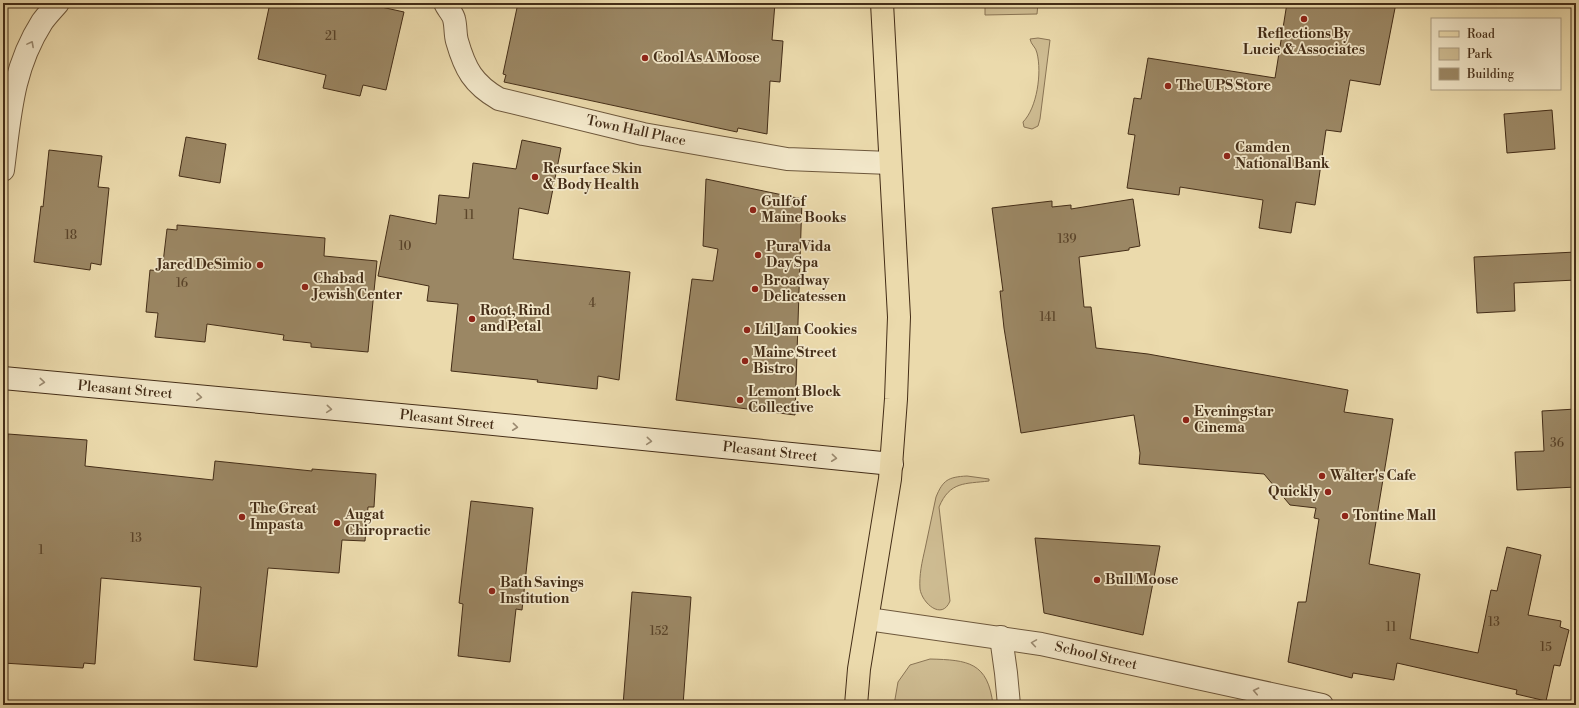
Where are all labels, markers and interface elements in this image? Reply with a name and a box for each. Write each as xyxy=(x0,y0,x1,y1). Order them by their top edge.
marker: Reflections By Lucie & Associates xyxy=(1299,14,1309,24)
legend xyxy=(1431,18,1561,90)
place label: Reflections By Lucie & Associates xyxy=(1243,25,1365,59)
text: Road xyxy=(1467,27,1495,42)
house number: 21 xyxy=(325,29,338,44)
one-way arrow xyxy=(26,40,34,48)
text: Park xyxy=(1467,47,1493,62)
place label: Cool As A Moose xyxy=(653,49,760,67)
marker: Cool As A Moose xyxy=(640,53,650,63)
text: Building xyxy=(1466,67,1515,82)
place label: The UPS Store xyxy=(1176,77,1272,95)
marker: The UPS Store xyxy=(1163,81,1173,91)
street label: Town Hall Place xyxy=(584,112,688,150)
place label: Camden National Bank xyxy=(1235,139,1330,173)
marker: Camden National Bank xyxy=(1222,151,1232,161)
place label: Resurface Skin & Body Health xyxy=(543,160,642,194)
marker: Resurface Skin & Body Health xyxy=(530,172,540,182)
place label: Gulf of Maine Books xyxy=(761,193,846,227)
marker: Gulf of Maine Books xyxy=(748,205,758,215)
house number: 11 xyxy=(464,208,475,223)
house number: 18 xyxy=(65,228,77,243)
house number: 139 xyxy=(1057,232,1077,247)
place label: Pura Vida Day Spa xyxy=(766,238,831,272)
house number: 10 xyxy=(399,239,411,254)
marker: Pura Vida Day Spa xyxy=(753,250,763,260)
place label: Jared DeSimio xyxy=(155,256,252,274)
marker: Jared DeSimio xyxy=(255,260,265,270)
place label: Chabad Jewish Center xyxy=(311,270,403,304)
place label: Broadway Delicatessen xyxy=(763,272,847,306)
house number: 16 xyxy=(176,276,188,291)
marker: Chabad Jewish Center xyxy=(300,282,310,292)
marker: Broadway Delicatessen xyxy=(750,284,760,294)
house number: 4 xyxy=(588,296,596,311)
place label: Root, Rind and Petal xyxy=(480,302,551,336)
house number: 141 xyxy=(1039,310,1057,325)
marker: Root, Rind and Petal xyxy=(467,314,477,324)
place label: Lil Jam Cookies xyxy=(755,321,857,339)
marker: Lil Jam Cookies xyxy=(742,325,752,335)
place label: Maine Street Bistro xyxy=(753,344,837,378)
marker: Maine Street Bistro xyxy=(740,356,750,366)
one-way arrow xyxy=(39,377,45,386)
street label: Pleasant Street xyxy=(77,377,173,403)
place label: Lemont Block Collective xyxy=(748,383,841,417)
one-way arrow xyxy=(196,392,202,401)
marker: Lemont Block Collective xyxy=(735,395,745,405)
place label: Eveningstar Cinema xyxy=(1194,403,1274,437)
one-way arrow xyxy=(326,405,332,414)
street label: Pleasant Street xyxy=(399,406,495,434)
marker: Eveningstar Cinema xyxy=(1181,415,1191,425)
one-way arrow xyxy=(512,422,518,431)
one-way arrow xyxy=(646,436,652,445)
house number: 36 xyxy=(1550,436,1564,451)
street label: Pleasant Street xyxy=(722,438,818,466)
one-way arrow xyxy=(831,454,837,463)
place label: Walter's Cafe xyxy=(1329,467,1417,485)
marker: Walter's Cafe xyxy=(1317,471,1327,481)
place label: Quickly xyxy=(1268,483,1321,501)
marker: Quickly xyxy=(1323,487,1333,497)
place label: The Great Impasta xyxy=(250,500,317,534)
place label: Augat Chiropractic xyxy=(344,506,431,540)
place label: Tontine Mall xyxy=(1353,507,1437,525)
marker: Tontine Mall xyxy=(1340,511,1350,521)
marker: The Great Impasta xyxy=(237,512,247,522)
marker: Augat Chiropractic xyxy=(332,518,342,528)
house number: 13 xyxy=(130,531,142,546)
house number: 1 xyxy=(38,543,44,558)
place label: Bull Moose xyxy=(1105,571,1179,589)
place label: Bath Savings Institution xyxy=(500,574,584,608)
marker: Bull Moose xyxy=(1092,575,1102,585)
marker: Bath Savings Institution xyxy=(487,586,497,596)
house number: 13 xyxy=(1488,615,1500,630)
house number: 11 xyxy=(1386,620,1397,635)
house number: 152 xyxy=(650,624,668,639)
street label: School Street xyxy=(1053,638,1139,674)
one-way arrow xyxy=(1031,639,1037,647)
house number: 15 xyxy=(1540,640,1552,655)
one-way arrow xyxy=(1253,688,1260,696)

